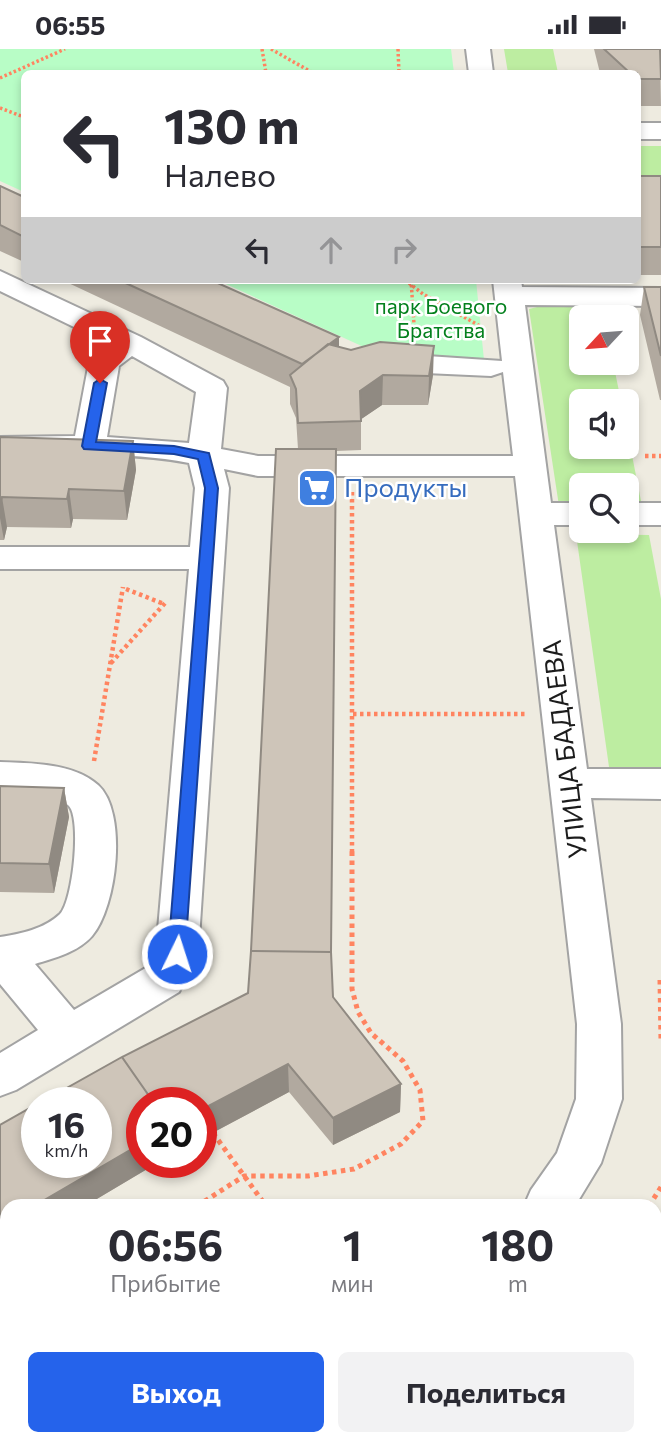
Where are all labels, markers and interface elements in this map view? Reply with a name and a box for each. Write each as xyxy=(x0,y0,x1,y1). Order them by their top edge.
text: 06:55 xyxy=(35,9,106,40)
text: 130 m xyxy=(164,94,299,154)
icon: left xyxy=(49,98,140,189)
text: Налево xyxy=(164,154,276,194)
icon: left xyxy=(239,231,277,269)
icon: ahead xyxy=(312,231,350,269)
icon: right xyxy=(385,231,423,269)
park label: парк Боевого Братства xyxy=(375,293,507,342)
north arrow xyxy=(569,305,639,375)
map controls xyxy=(569,305,639,543)
pin xyxy=(70,311,130,383)
icon: arrive xyxy=(81,322,119,360)
button: sound xyxy=(569,389,639,459)
supermarket icon: Продукты xyxy=(296,467,338,509)
place label: Продукты xyxy=(344,471,467,502)
button: search xyxy=(569,473,639,543)
street label: УЛИЦА БАДАЕВА xyxy=(535,638,592,860)
position arrow xyxy=(140,917,214,991)
speed limit sign: 20 xyxy=(126,1087,217,1178)
text: 16 xyxy=(48,1102,85,1145)
text: km/h xyxy=(45,1139,88,1161)
text: 06:56 xyxy=(108,1218,223,1270)
text: 1 xyxy=(343,1218,362,1270)
text: 180 xyxy=(481,1218,554,1270)
text: Прибытие xyxy=(110,1269,221,1297)
text: мин xyxy=(331,1269,374,1297)
text: m xyxy=(508,1269,528,1297)
button: Выход xyxy=(28,1352,324,1432)
button: Поделиться xyxy=(338,1352,634,1432)

